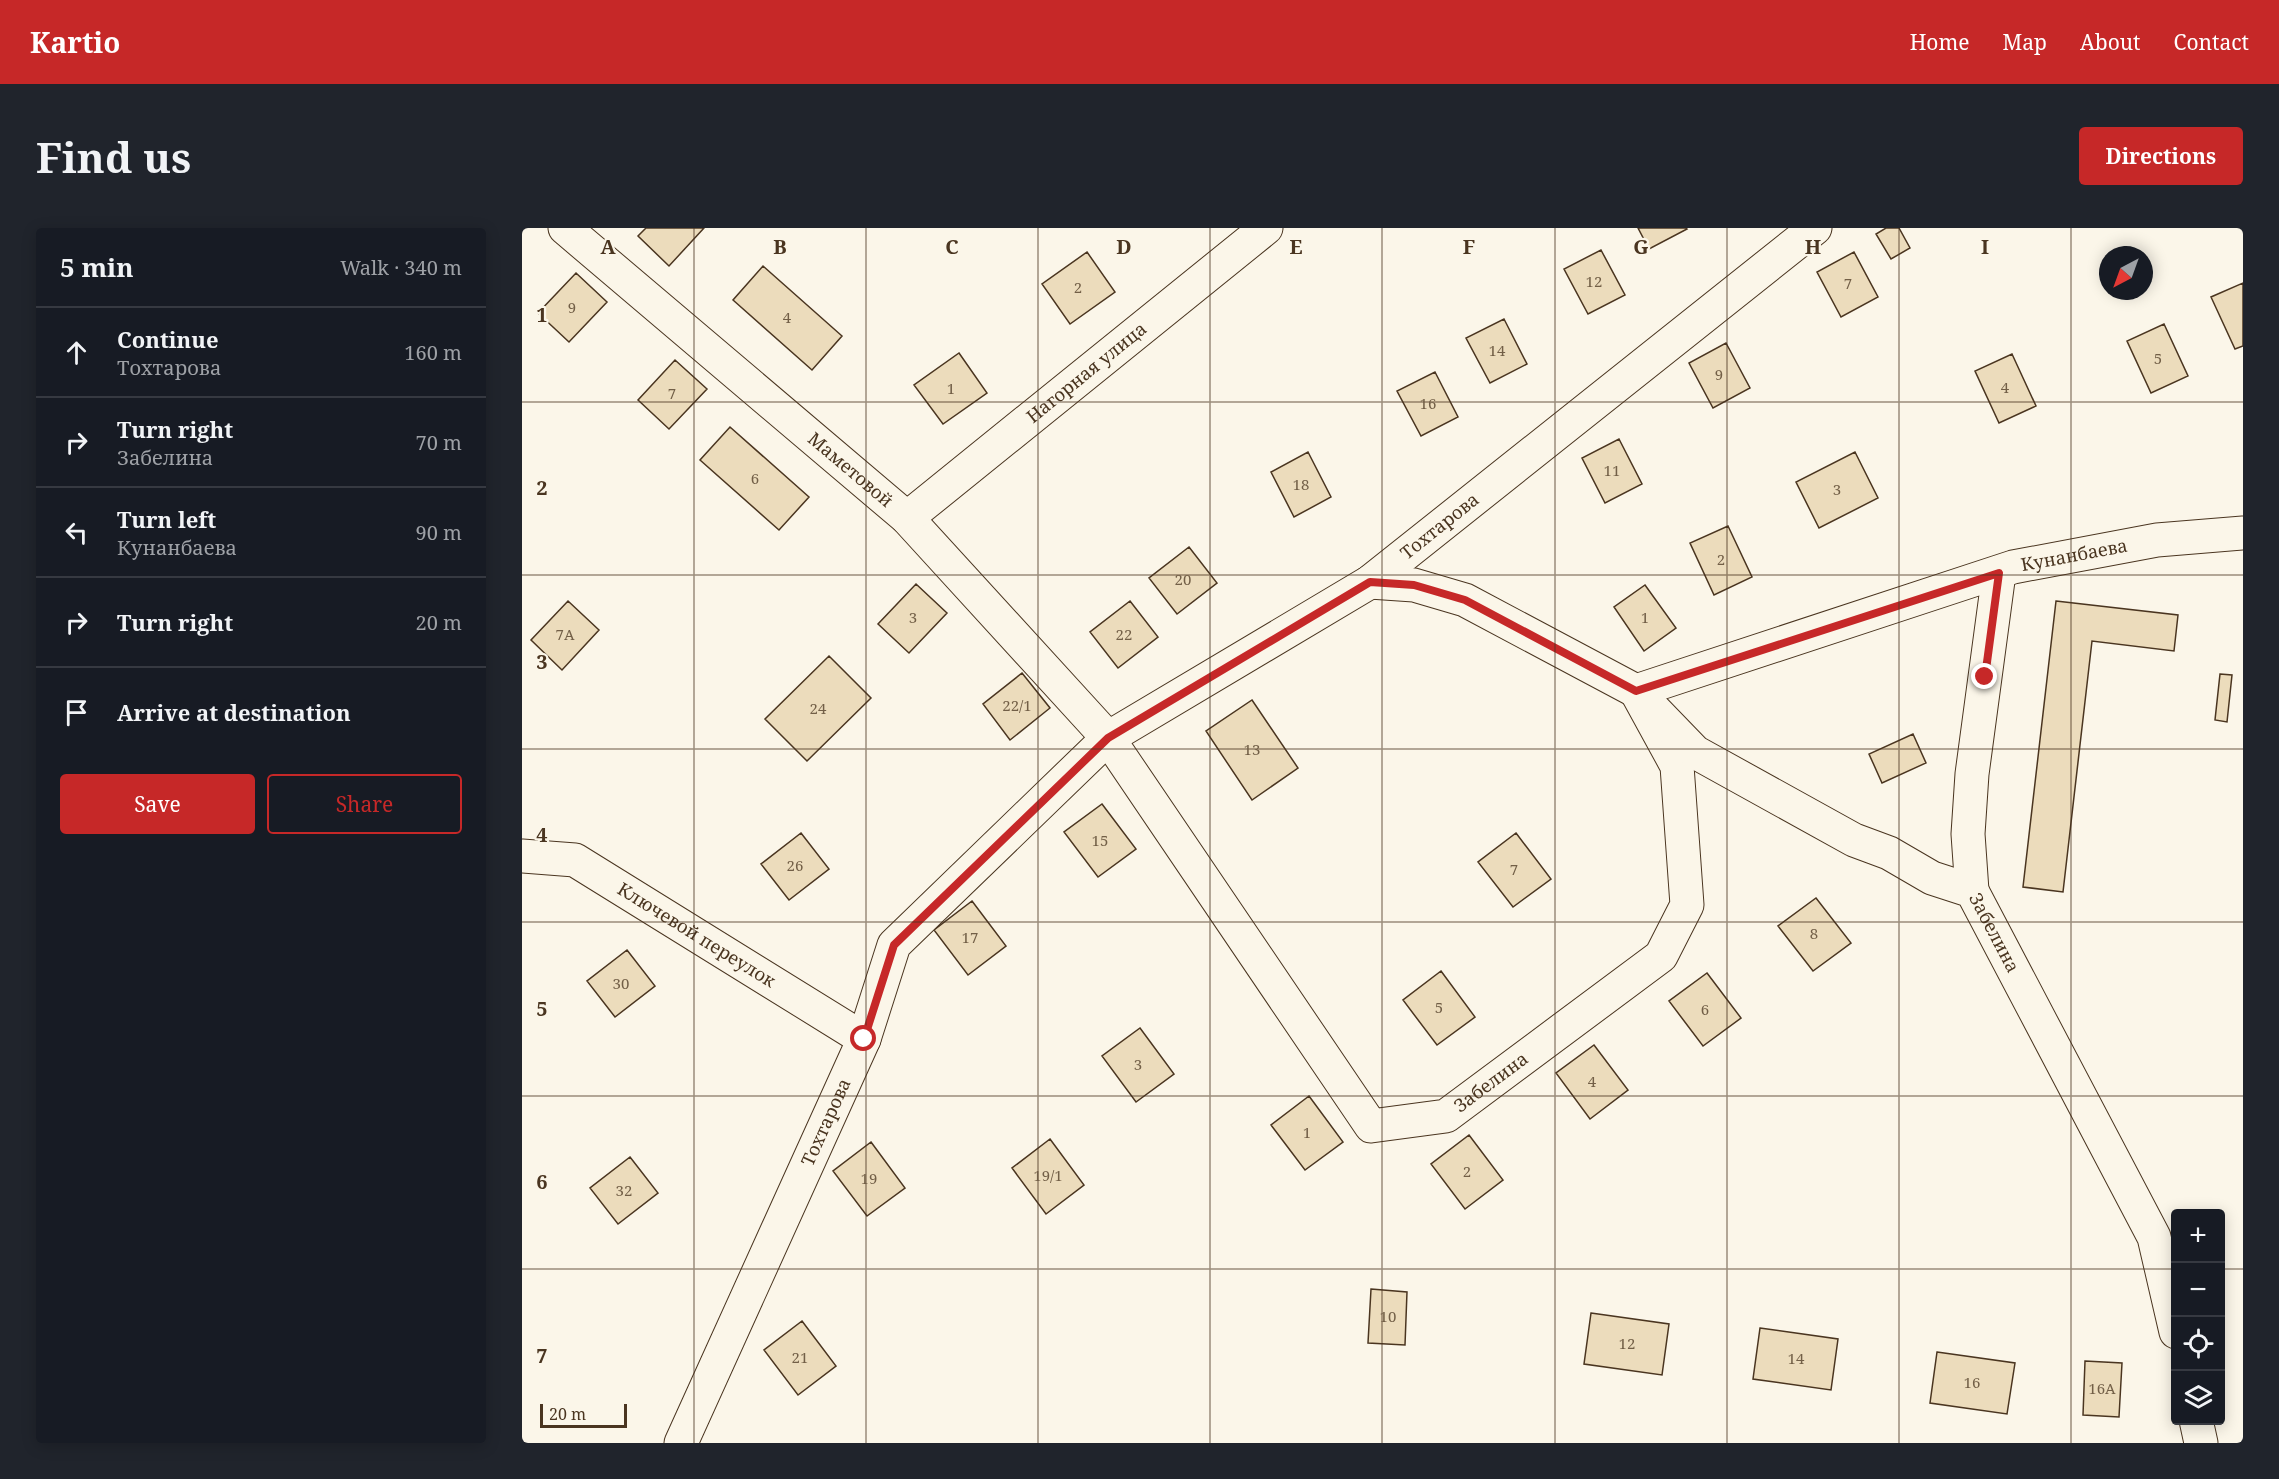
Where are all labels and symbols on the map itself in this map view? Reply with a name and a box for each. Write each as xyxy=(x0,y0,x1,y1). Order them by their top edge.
text: A xyxy=(600,233,616,260)
text: B xyxy=(773,233,787,260)
text: C xyxy=(945,233,959,260)
text: D xyxy=(1116,233,1132,260)
text: E xyxy=(1289,233,1303,260)
text: F xyxy=(1463,233,1475,260)
text: G xyxy=(1633,233,1649,260)
text: H xyxy=(1805,233,1821,260)
text: I xyxy=(1981,233,1989,260)
north arrow xyxy=(2099,246,2153,300)
house number: 12 xyxy=(1586,271,1602,291)
house number: 7 xyxy=(1844,273,1852,293)
house number: 2 xyxy=(1074,277,1082,297)
house number: 9 xyxy=(568,297,576,317)
text: 1 xyxy=(536,301,548,328)
house number: 4 xyxy=(783,307,792,327)
street label: Нагорная улица xyxy=(1021,316,1151,428)
house number: 14 xyxy=(1489,340,1506,360)
house number: 5 xyxy=(2154,348,2162,368)
house number: 9 xyxy=(1715,364,1723,384)
house number: 4 xyxy=(2001,377,2010,397)
house number: 1 xyxy=(947,378,955,398)
house number: 7 xyxy=(668,383,676,403)
house number: 16 xyxy=(1420,393,1436,413)
street label: Маметовой xyxy=(803,426,898,512)
house number: 11 xyxy=(1604,460,1620,480)
house number: 6 xyxy=(751,468,759,488)
text: 2 xyxy=(536,474,548,501)
house number: 18 xyxy=(1293,474,1309,494)
house number: 3 xyxy=(1833,479,1841,499)
street label: Тохтарова xyxy=(1395,487,1483,564)
street label: Кунанбаева xyxy=(2019,533,2129,576)
house number: 2 xyxy=(1717,549,1725,569)
house number: 20 xyxy=(1175,569,1191,589)
house number: 3 xyxy=(909,607,917,627)
house number: 1 xyxy=(1641,607,1649,627)
house number: 7А xyxy=(556,624,575,644)
house number: 22 xyxy=(1116,624,1132,644)
text: 3 xyxy=(536,648,548,675)
route end xyxy=(1971,663,1997,689)
house number: 22/1 xyxy=(1002,695,1032,715)
house number: 24 xyxy=(810,698,827,718)
house number: 13 xyxy=(1244,739,1260,759)
text: 4 xyxy=(536,821,548,848)
house number: 15 xyxy=(1092,830,1108,850)
house number: 26 xyxy=(787,855,803,875)
house number: 7 xyxy=(1510,859,1518,879)
street label: Ключевой переулок xyxy=(613,876,781,993)
street label: Забелина xyxy=(1964,888,2026,976)
house number: 8 xyxy=(1810,923,1818,943)
house number: 17 xyxy=(962,927,978,947)
house number: 30 xyxy=(613,973,629,993)
text: 5 xyxy=(536,995,548,1022)
house number: 5 xyxy=(1435,997,1443,1017)
house number: 6 xyxy=(1701,999,1709,1019)
route start xyxy=(850,1025,876,1051)
street label: Забелина xyxy=(1449,1046,1532,1117)
house number: 3 xyxy=(1134,1054,1142,1074)
house number: 4 xyxy=(1588,1071,1597,1091)
street label: Тохтарова xyxy=(795,1074,856,1170)
house number: 1 xyxy=(1303,1122,1311,1142)
house number: 2 xyxy=(1463,1161,1471,1181)
house number: 19/1 xyxy=(1033,1165,1063,1185)
text: 6 xyxy=(536,1168,548,1195)
house number: 19 xyxy=(861,1168,877,1188)
house number: 32 xyxy=(616,1180,632,1200)
house number: 10 xyxy=(1380,1306,1396,1326)
house number: 12 xyxy=(1619,1333,1635,1353)
text: 7 xyxy=(536,1342,548,1369)
house number: 21 xyxy=(792,1347,808,1367)
house number: 14 xyxy=(1788,1348,1805,1368)
house number: 16 xyxy=(1964,1372,1980,1392)
house number: 16А xyxy=(2088,1378,2116,1398)
scale bar xyxy=(540,1401,627,1428)

